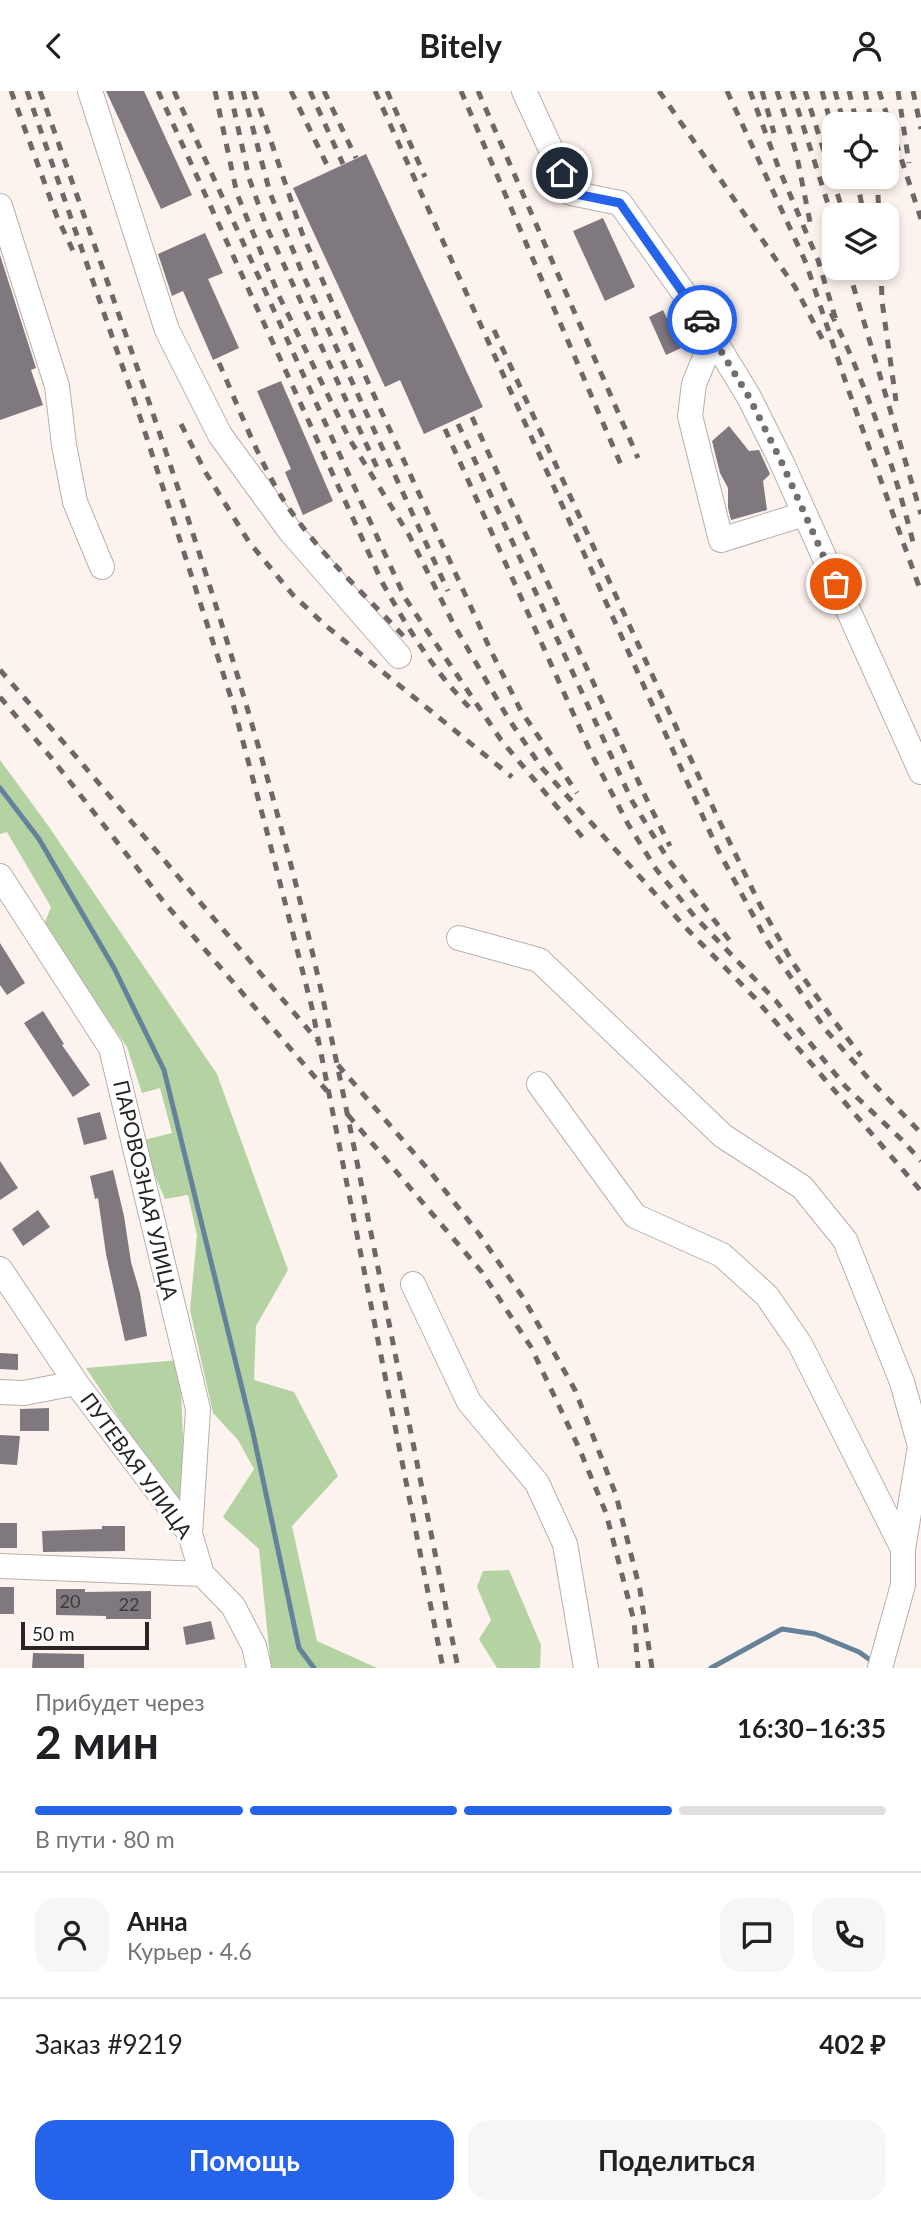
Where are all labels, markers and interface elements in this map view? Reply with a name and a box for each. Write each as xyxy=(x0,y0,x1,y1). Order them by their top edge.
text: Bitely xyxy=(419,26,502,65)
icon: back xyxy=(35,27,73,65)
icon: person xyxy=(848,27,886,65)
map controls xyxy=(822,112,899,280)
button: locate xyxy=(822,112,899,189)
pin xyxy=(532,143,592,203)
icon: home xyxy=(543,154,581,192)
button: layers xyxy=(822,203,899,280)
courier xyxy=(667,285,737,355)
icon: car xyxy=(683,301,721,339)
pin xyxy=(806,554,866,614)
icon: bag xyxy=(817,565,855,603)
street label: ПАРОВОЗНАЯ УЛИЦА xyxy=(109,1077,184,1303)
street label: ПУТЕВАЯ УЛИЦА xyxy=(76,1387,199,1543)
house number: 20 xyxy=(60,1590,80,1612)
house number: 22 xyxy=(119,1593,139,1615)
scale bar xyxy=(21,1619,149,1651)
text: 50 m xyxy=(32,1622,75,1645)
text: Прибудет через xyxy=(35,1688,205,1716)
text: 16:30–16:35 xyxy=(737,1712,886,1744)
text: 2 мин xyxy=(35,1714,159,1769)
text: В пути · 80 m xyxy=(35,1825,175,1853)
button: person xyxy=(35,1898,109,1972)
button: chat xyxy=(720,1898,794,1972)
button: phone xyxy=(812,1898,886,1972)
text: Анна xyxy=(127,1905,188,1937)
text: Курьер · 4.6 xyxy=(127,1937,252,1965)
text: Заказ #9219 xyxy=(35,2028,183,2060)
text: 402 ₽ xyxy=(819,2028,886,2060)
button: Помощь xyxy=(35,2120,454,2200)
button: Поделиться xyxy=(468,2120,886,2200)

